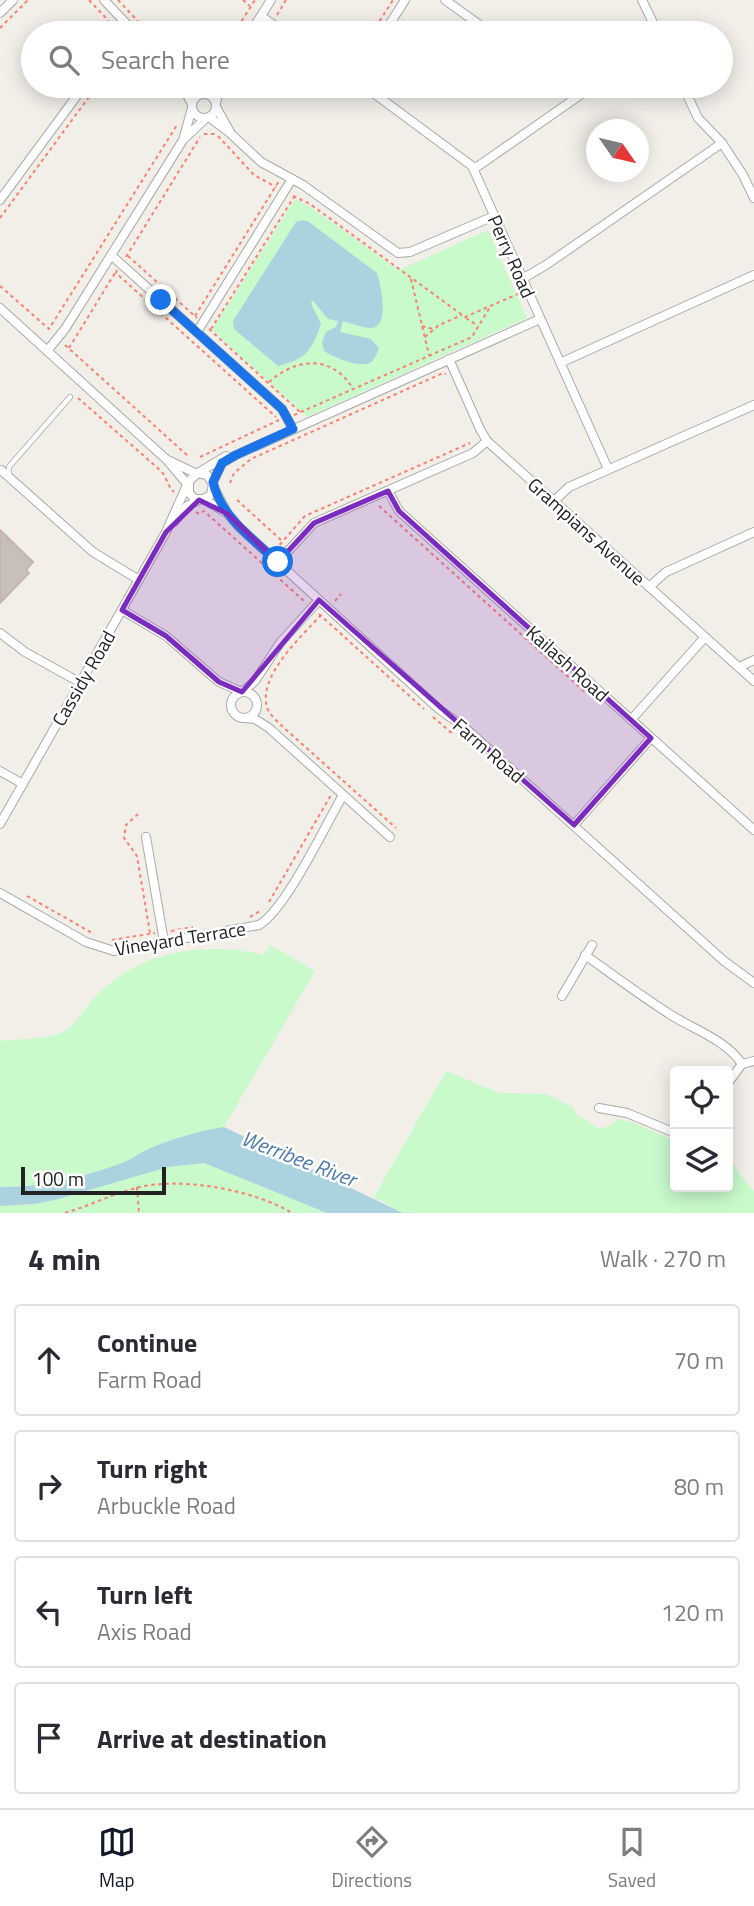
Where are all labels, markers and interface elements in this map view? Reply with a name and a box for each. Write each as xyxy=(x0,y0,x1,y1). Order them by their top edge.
search box xyxy=(21,21,733,98)
text: Search here xyxy=(101,40,230,79)
icon: search xyxy=(45,41,83,79)
north arrow xyxy=(586,119,649,182)
street label: Perry Road xyxy=(481,210,543,302)
route end xyxy=(145,284,176,315)
street label: Grampians Avenue xyxy=(522,470,652,592)
route start xyxy=(262,546,293,577)
street label: Kailash Road xyxy=(520,618,616,708)
street label: Cassidy Road xyxy=(44,625,122,731)
street label: Farm Road xyxy=(447,711,531,789)
street label: Vineyard Terrace xyxy=(112,913,248,963)
map controls xyxy=(670,1066,733,1192)
button: locate xyxy=(670,1066,733,1129)
water label: Werribee River xyxy=(237,1121,363,1195)
button: layers xyxy=(670,1129,733,1192)
scale bar xyxy=(21,1164,166,1196)
text: 100 m xyxy=(32,1164,84,1193)
text: 4 min xyxy=(28,1236,101,1282)
text: Walk · 270 m xyxy=(600,1241,726,1276)
text: Continue xyxy=(97,1323,197,1362)
icon: ahead xyxy=(30,1341,68,1379)
text: 70 m xyxy=(674,1343,724,1378)
text: Farm Road xyxy=(97,1362,202,1397)
text: Turn right xyxy=(97,1449,208,1488)
icon: right xyxy=(30,1467,68,1505)
text: 80 m xyxy=(674,1469,724,1504)
text: Arbuckle Road xyxy=(97,1488,236,1523)
text: Turn left xyxy=(97,1575,192,1614)
icon: left xyxy=(30,1593,68,1631)
text: 120 m xyxy=(661,1595,724,1630)
text: Axis Road xyxy=(97,1614,192,1649)
icon: arrive xyxy=(30,1719,68,1757)
text: Arrive at destination xyxy=(97,1719,327,1758)
tab: Map xyxy=(98,1823,136,1894)
tab: Directions xyxy=(332,1823,412,1894)
tab: Saved xyxy=(608,1823,656,1894)

